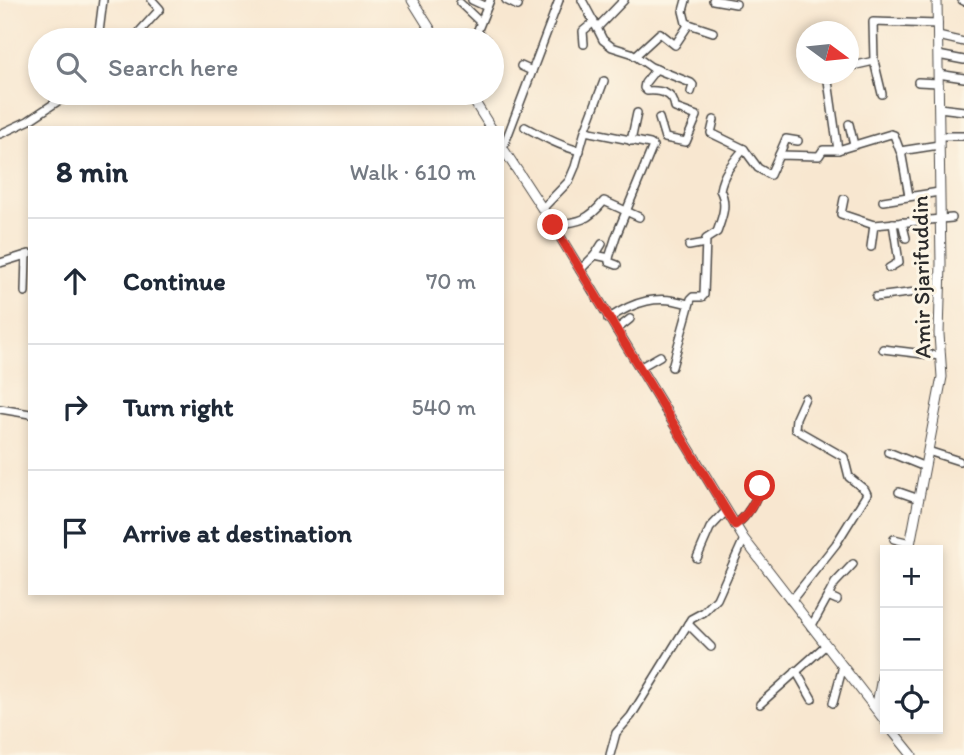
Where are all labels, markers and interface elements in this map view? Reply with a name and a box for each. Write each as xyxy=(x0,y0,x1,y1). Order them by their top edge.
north arrow xyxy=(796,21,859,84)
search box xyxy=(28,28,504,105)
icon: search xyxy=(52,48,90,86)
text: Search here xyxy=(108,51,238,83)
text: 8 min xyxy=(56,153,128,190)
text: Walk · 610 m xyxy=(350,158,476,186)
street label: Amir Sjarifuddin xyxy=(906,195,936,359)
route end xyxy=(537,209,568,240)
icon: ahead xyxy=(56,262,94,300)
text: Continue xyxy=(123,265,226,297)
text: 70 m xyxy=(426,267,476,295)
icon: right xyxy=(56,388,94,426)
text: Turn right xyxy=(123,391,234,423)
text: 540 m xyxy=(411,393,476,421)
route start xyxy=(744,470,775,501)
icon: arrive xyxy=(56,514,94,552)
text: Arrive at destination xyxy=(123,517,352,549)
map controls xyxy=(880,545,943,734)
button: + xyxy=(880,545,943,608)
button: − xyxy=(880,608,943,671)
button: locate xyxy=(880,671,943,734)

